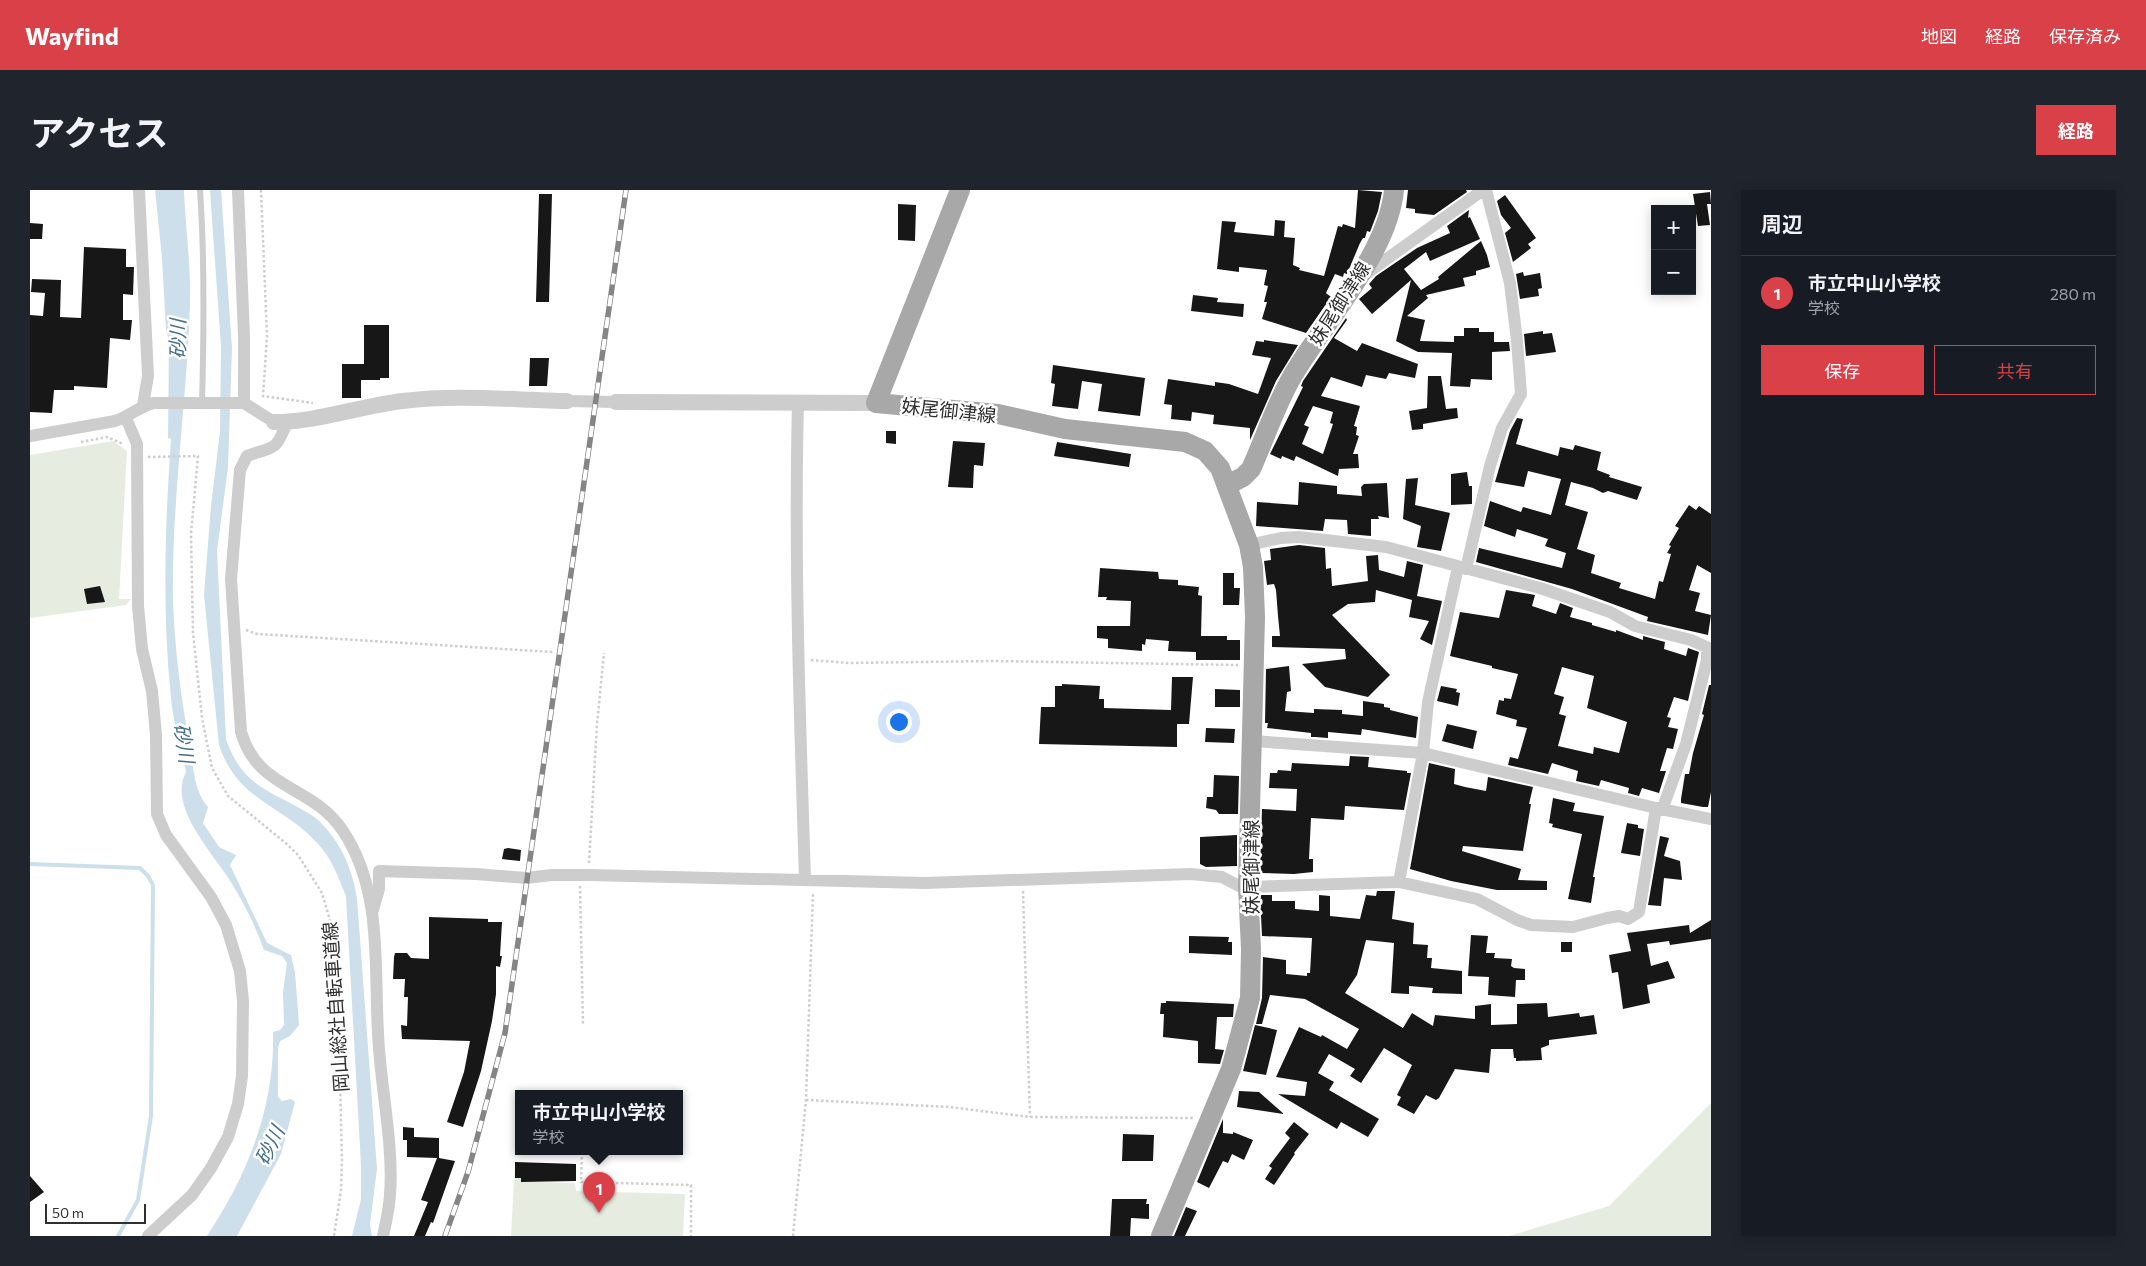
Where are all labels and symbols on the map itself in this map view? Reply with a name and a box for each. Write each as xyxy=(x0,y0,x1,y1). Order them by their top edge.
street label: 妹尾御津線 xyxy=(1303,257,1375,349)
water label: 砂川 xyxy=(165,317,189,359)
street label: 妹尾御津線 xyxy=(901,394,997,426)
your location xyxy=(886,709,912,735)
water label: 砂川 xyxy=(170,721,200,767)
street label: 妹尾御津線 xyxy=(1239,819,1262,915)
street label: 岡山総社自転車道線 xyxy=(318,921,352,1093)
water label: 砂川 xyxy=(249,1120,289,1168)
pin: 1 xyxy=(583,1172,615,1213)
scale bar xyxy=(45,1201,146,1224)

